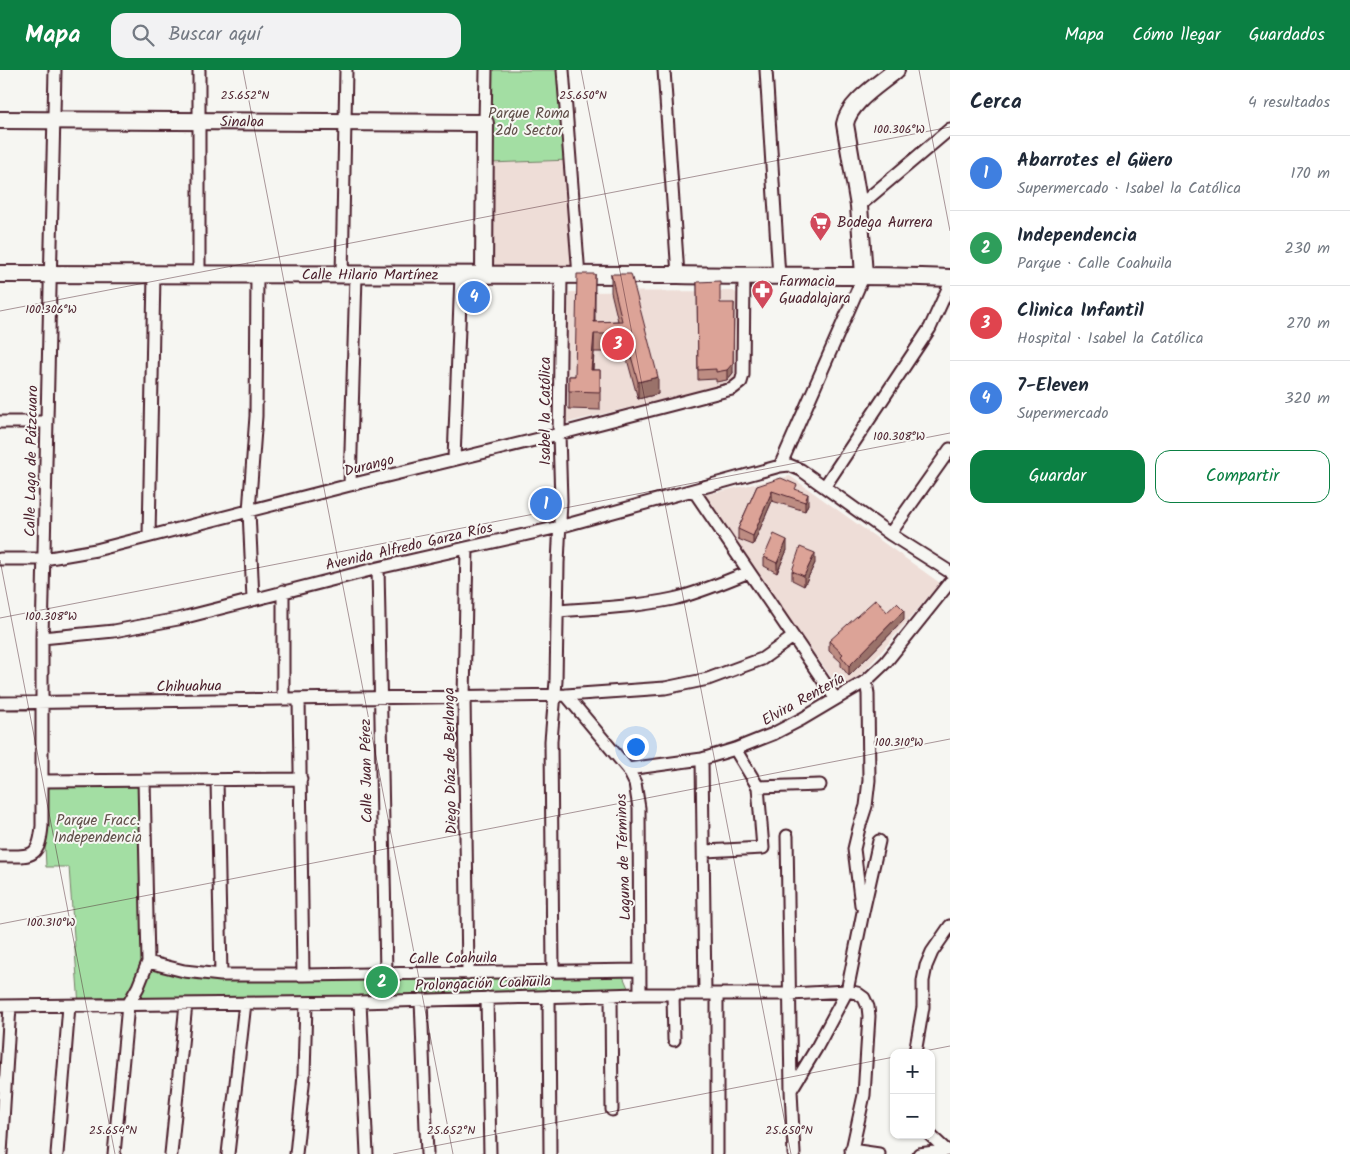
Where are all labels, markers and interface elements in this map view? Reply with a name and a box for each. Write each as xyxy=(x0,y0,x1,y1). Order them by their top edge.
search box xyxy=(111,13,461,58)
text: Mapa xyxy=(25,16,81,55)
text: Buscar aquí xyxy=(169,20,261,50)
icon: search xyxy=(129,21,157,49)
text: Mapa xyxy=(1065,21,1104,50)
text: Cómo llegar xyxy=(1132,21,1221,50)
text: Guardados xyxy=(1249,21,1325,50)
text: 25.652°N xyxy=(221,86,269,105)
text: 25.650°N xyxy=(559,86,607,105)
text: Cerca xyxy=(970,86,1022,119)
text: 4 resultados xyxy=(1248,90,1330,115)
park label: Parque Roma 2do Sector xyxy=(488,102,570,143)
street label: Sinaloa xyxy=(220,110,264,135)
text: 100.306°W xyxy=(873,120,925,139)
text: Abarrotes el Güero xyxy=(1017,146,1173,176)
text: 1 xyxy=(984,161,988,186)
text: 170 m xyxy=(1290,161,1330,186)
text: Supermercado · Isabel la Católica xyxy=(1017,176,1241,201)
supermarket icon: Bodega Aurrera xyxy=(809,210,833,241)
place label: Bodega Aurrera xyxy=(837,211,933,235)
text: Independencia xyxy=(1017,221,1137,251)
text: 2 xyxy=(981,236,991,261)
text: 230 m xyxy=(1284,236,1330,261)
text: Parque · Calle Coahuila xyxy=(1017,251,1172,276)
street label: Calle Hilario Martínez xyxy=(302,263,439,288)
place label: Farmacia Guadalajara xyxy=(779,270,851,311)
pin: 4 xyxy=(458,278,490,316)
pharmacy icon: Farmacia Guadalajara xyxy=(751,278,775,309)
text: Clinica Infantil xyxy=(1017,296,1144,326)
text: 100.306°W xyxy=(25,300,77,319)
text: 3 xyxy=(982,311,990,336)
text: 270 m xyxy=(1286,311,1330,336)
pin: 3 xyxy=(602,325,634,363)
text: Hospital · Isabel la Católica xyxy=(1017,326,1203,351)
street label: Isabel la Católica xyxy=(534,357,558,465)
text: 7-Eleven xyxy=(1017,371,1089,401)
street label: Calle Lago de Pátzcuaro xyxy=(19,385,45,537)
text: 4 xyxy=(982,386,990,411)
text: 320 m xyxy=(1284,386,1330,411)
text: Supermercado xyxy=(1017,401,1108,426)
text: 100.308°W xyxy=(873,427,925,446)
street label: Durango xyxy=(342,448,397,484)
button: Guardar xyxy=(970,450,1145,503)
button: Compartir xyxy=(1155,450,1330,503)
pin: 1 xyxy=(530,485,562,523)
street label: Avenida Alfredo Garza Ríos xyxy=(323,516,496,578)
text: 100.308°W xyxy=(25,607,77,626)
street label: Elvira Rentería xyxy=(757,667,850,733)
street label: Chihuahua xyxy=(156,674,222,700)
street label: Diego Díaz de Berlanga xyxy=(438,687,464,835)
street label: Calle Juan Pérez xyxy=(354,718,380,823)
text: 100.310°W xyxy=(875,733,923,752)
your location xyxy=(623,734,649,760)
street label: Laguna de Términos xyxy=(610,792,638,921)
park label: Parque Fracc. Independencia xyxy=(54,809,142,850)
text: 100.310°W xyxy=(27,913,75,932)
street label: Calle Coahuila xyxy=(409,946,497,972)
pin: 2 xyxy=(366,963,398,1001)
street label: Prolongación Coahuila xyxy=(415,970,551,998)
map controls xyxy=(890,1049,935,1139)
button: + xyxy=(890,1049,935,1094)
button: − xyxy=(890,1094,935,1139)
text: 25.654°N xyxy=(89,1121,137,1140)
text: 25.652°N xyxy=(427,1121,475,1140)
text: 25.650°N xyxy=(765,1121,813,1140)

